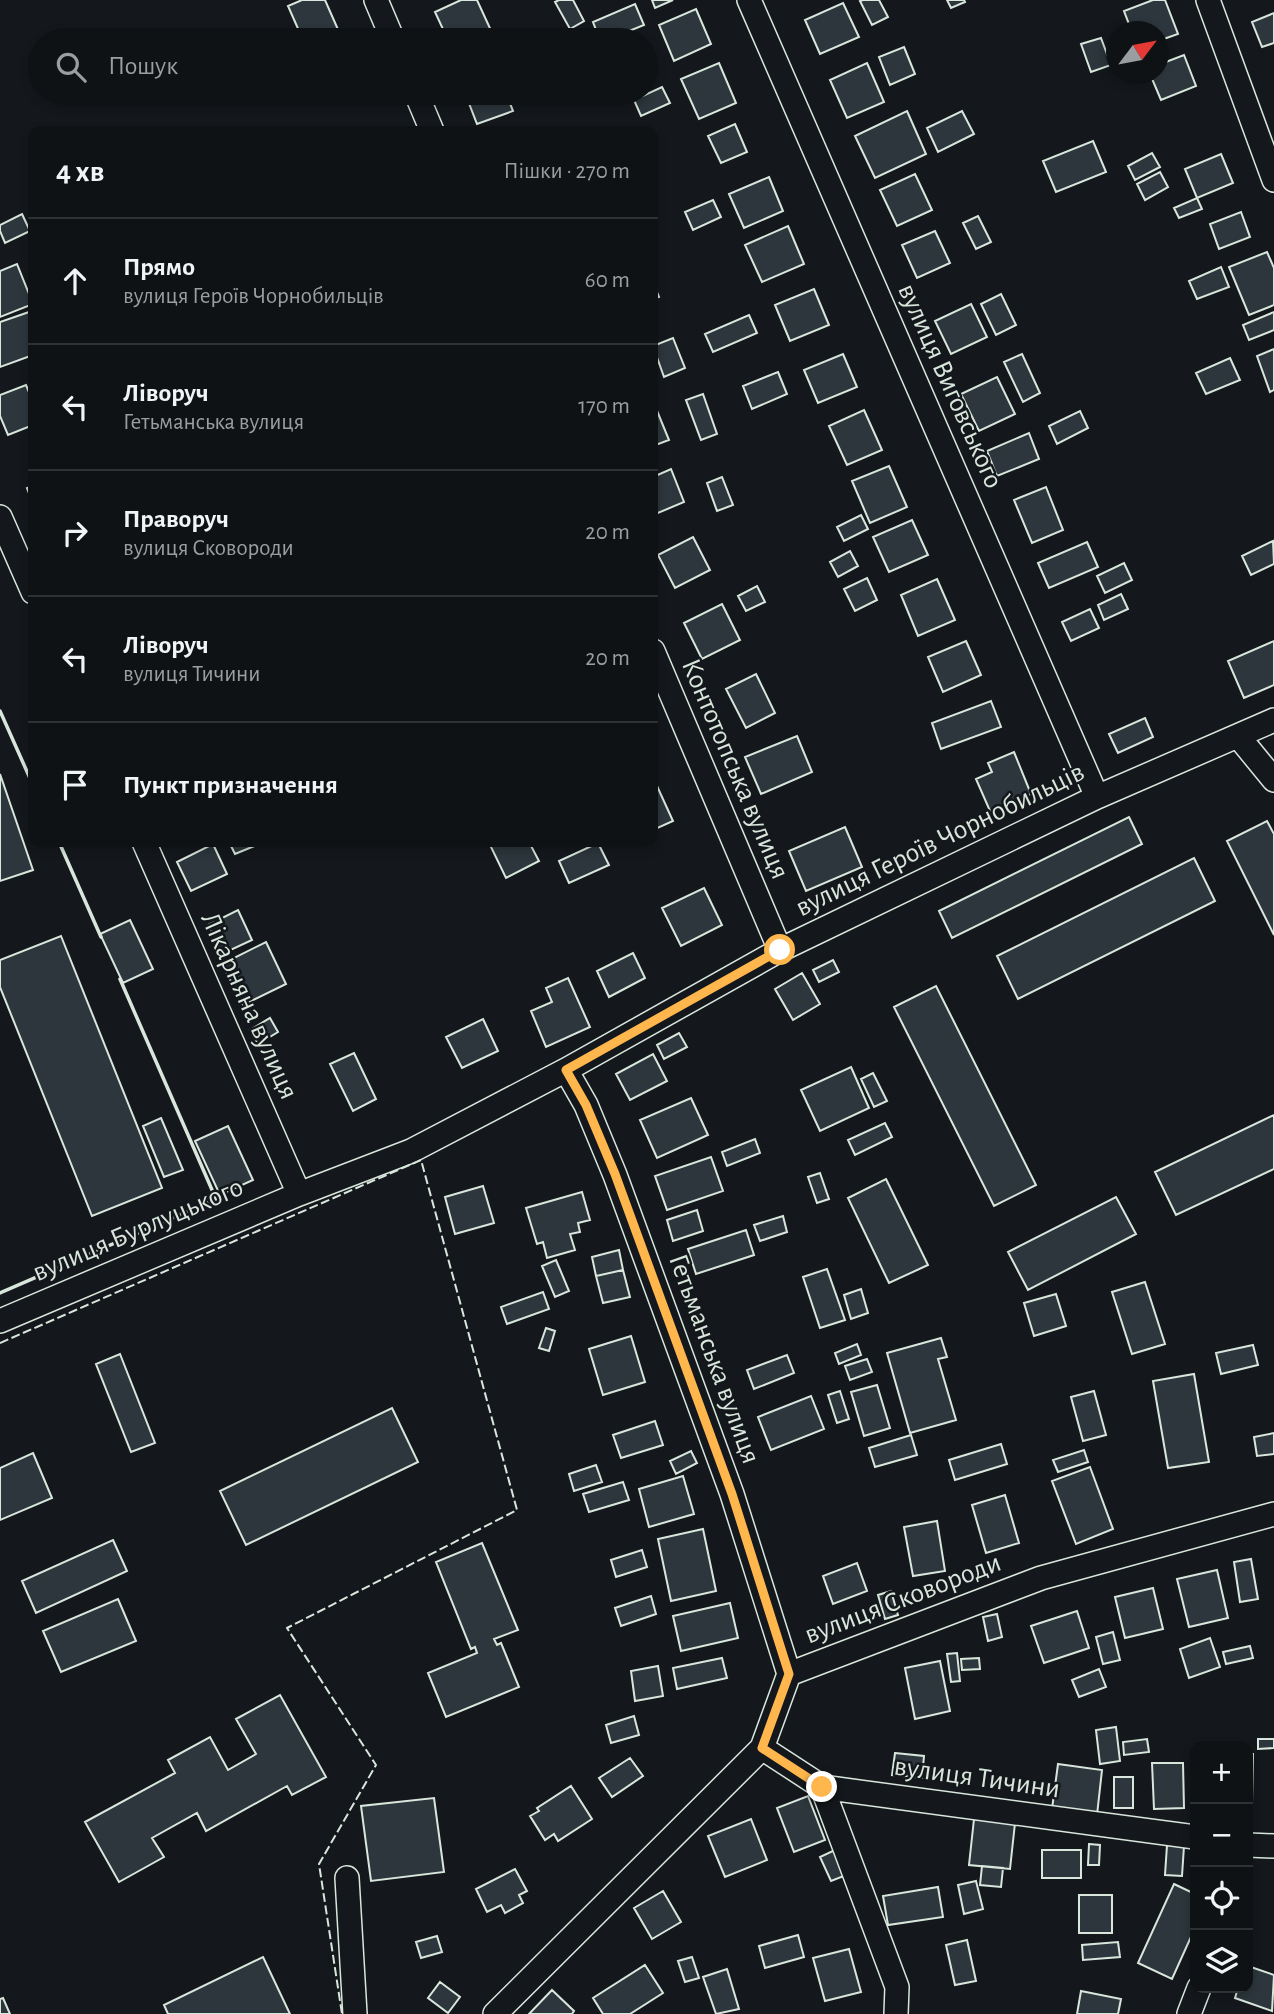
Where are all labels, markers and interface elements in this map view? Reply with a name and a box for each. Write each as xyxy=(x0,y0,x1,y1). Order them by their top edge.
north arrow xyxy=(1106,21,1169,84)
search box xyxy=(28,28,658,105)
icon: search xyxy=(52,48,90,86)
text: Пошук xyxy=(108,53,178,79)
text: 4 хв xyxy=(56,157,104,187)
text: Пішки · 270 m xyxy=(504,160,630,183)
text: Прямо xyxy=(123,254,195,280)
icon: ahead xyxy=(56,262,94,300)
text: 60 m xyxy=(585,269,630,292)
street label: вулиця Виговського xyxy=(892,279,1008,493)
text: вулиця Героїв Чорнобильців xyxy=(123,285,384,308)
text: Ліворуч xyxy=(123,380,209,406)
icon: left xyxy=(56,388,94,426)
text: 170 m xyxy=(578,395,630,418)
text: Гетьманська вулиця xyxy=(123,411,304,434)
text: Праворуч xyxy=(123,506,229,532)
icon: right xyxy=(56,514,94,552)
text: 20 m xyxy=(585,521,630,544)
text: вулиця Сковороди xyxy=(123,537,294,560)
text: Ліворуч xyxy=(123,632,209,658)
icon: left xyxy=(56,640,94,678)
text: 20 m xyxy=(585,647,630,670)
street label: Контотопська вулиця xyxy=(676,655,794,883)
text: вулиця Тичини xyxy=(123,663,260,686)
street label: вулиця Героїв Чорнобильців xyxy=(791,758,1089,922)
icon: arrive xyxy=(56,766,94,804)
text: Пункт призначення xyxy=(123,772,338,798)
street label: Лікарняна вулиця xyxy=(195,908,303,1104)
route start xyxy=(764,934,795,965)
street label: вулиця Бурлуцького xyxy=(29,1173,247,1287)
street label: Гетьманська вулиця xyxy=(663,1251,765,1467)
street label: вулиця Сковороди xyxy=(801,1549,1005,1649)
map controls xyxy=(1190,1741,1253,1993)
button: + xyxy=(1190,1741,1253,1804)
street label: вулиця Тичини xyxy=(892,1752,1062,1804)
route end xyxy=(806,1771,837,1802)
button: − xyxy=(1190,1804,1253,1867)
button: locate xyxy=(1190,1867,1253,1930)
button: layers xyxy=(1190,1930,1253,1993)

